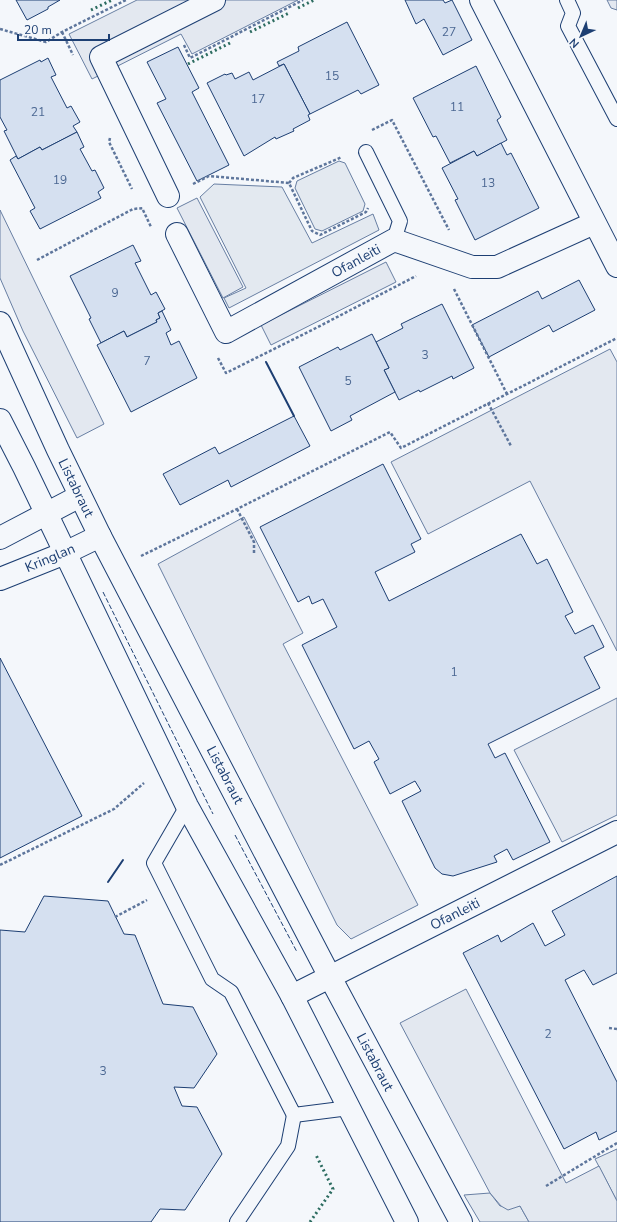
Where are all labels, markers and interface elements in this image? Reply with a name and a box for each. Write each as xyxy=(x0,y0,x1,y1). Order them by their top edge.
scale bar xyxy=(18,16,109,42)
north arrow xyxy=(561,16,601,56)
text: 20 m xyxy=(24,22,52,38)
house number: 27 xyxy=(442,24,456,40)
text: N xyxy=(566,35,583,51)
house number: 15 xyxy=(325,68,339,84)
house number: 17 xyxy=(251,91,265,107)
house number: 11 xyxy=(450,99,464,115)
house number: 21 xyxy=(31,104,45,120)
house number: 19 xyxy=(53,172,67,188)
house number: 13 xyxy=(481,175,495,191)
street label: Ofanleiti xyxy=(328,240,384,282)
house number: 9 xyxy=(111,285,119,301)
house number: 3 xyxy=(421,347,429,363)
house number: 7 xyxy=(143,353,151,369)
house number: 5 xyxy=(344,373,352,389)
street label: Listabraut xyxy=(54,455,98,521)
street label: Kringlan xyxy=(22,539,78,577)
house number: 1 xyxy=(450,664,458,680)
street label: Listabraut xyxy=(202,743,248,807)
street label: Ofanleiti xyxy=(427,893,483,935)
house number: 2 xyxy=(544,1026,552,1042)
street label: Listabraut xyxy=(352,1030,398,1094)
house number: 3 xyxy=(99,1063,107,1079)

